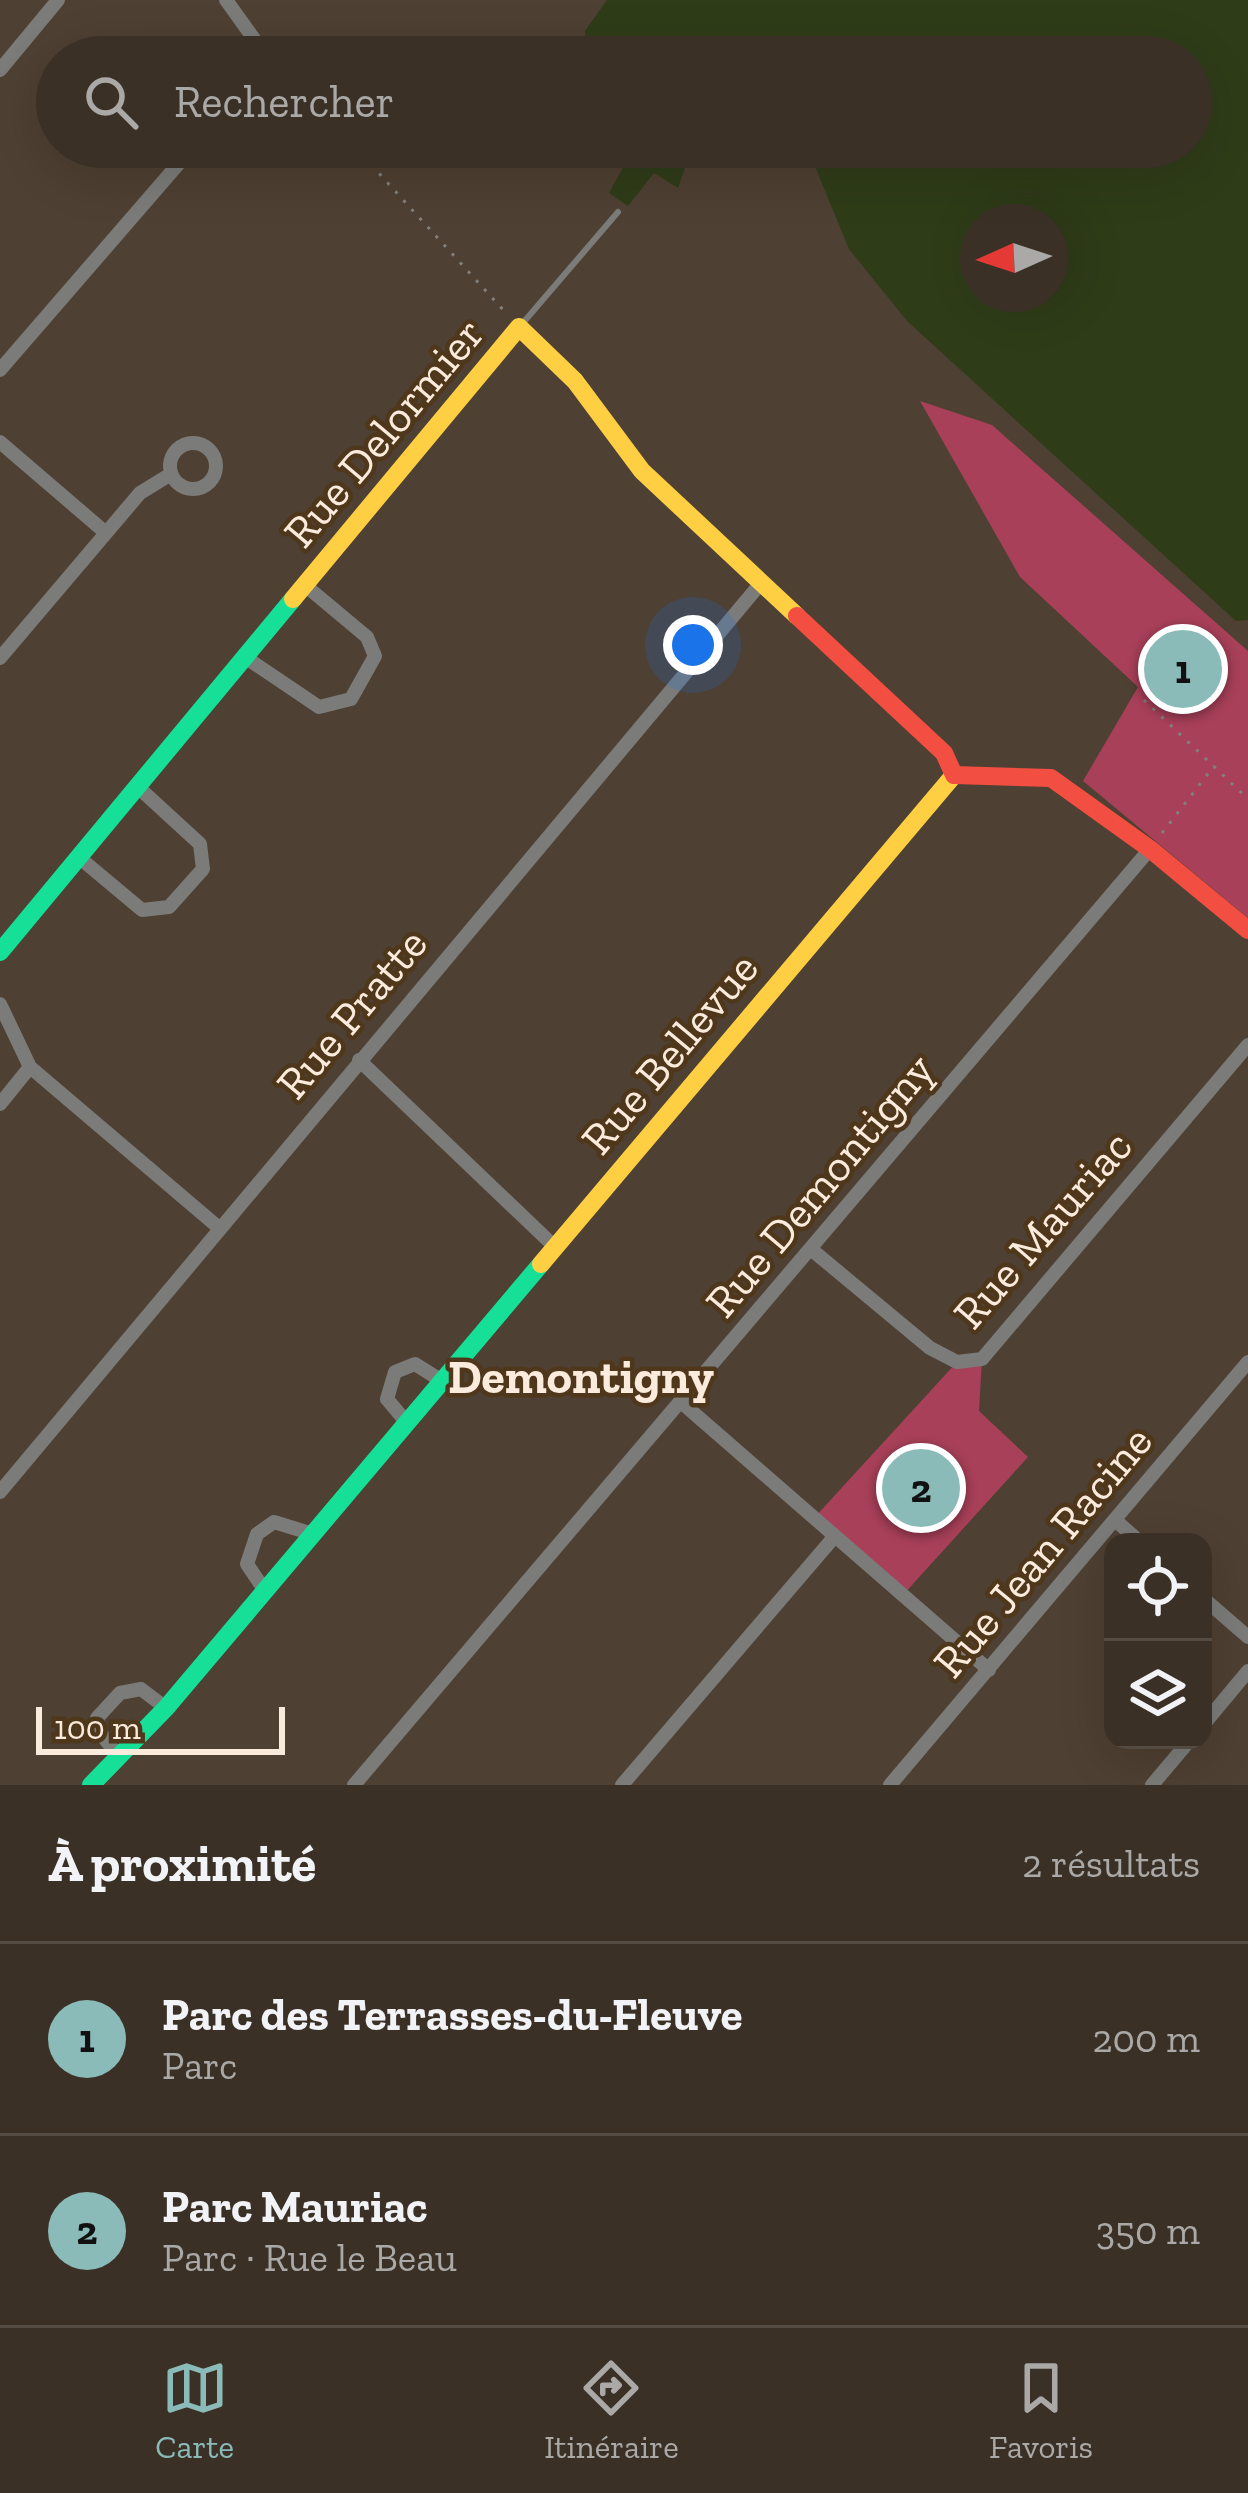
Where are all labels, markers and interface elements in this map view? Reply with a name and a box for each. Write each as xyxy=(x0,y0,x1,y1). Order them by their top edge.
search box xyxy=(36,36,1212,168)
icon: search xyxy=(78,69,144,135)
text: Rechercher xyxy=(174,75,394,129)
north arrow xyxy=(960,204,1068,312)
street label: Rue Delormier xyxy=(272,307,495,558)
your location xyxy=(663,615,723,675)
pin: 1 xyxy=(1144,624,1222,714)
street label: Rue Pratte xyxy=(265,918,438,1110)
street label: Rue Bellevue xyxy=(570,942,770,1165)
street label: Rue Demontigny xyxy=(694,1043,945,1328)
street label: Rue Mauriac xyxy=(942,1120,1143,1340)
district label: Demontigny xyxy=(448,1348,714,1405)
street label: Rue Jean Racine xyxy=(922,1415,1164,1688)
pin: 2 xyxy=(882,1443,960,1533)
map controls xyxy=(1104,1533,1212,1749)
button: locate xyxy=(1104,1533,1212,1641)
button: layers xyxy=(1104,1641,1212,1749)
scale bar xyxy=(36,1701,285,1754)
text: 100 m xyxy=(54,1708,141,1747)
text: À proximité xyxy=(48,1833,316,1894)
text: 2 résultats xyxy=(1022,1840,1200,1887)
text: Parc des Terrasses-du-Fleuve xyxy=(162,1988,742,2042)
text: 1 xyxy=(79,2015,95,2062)
text: 200 m xyxy=(1092,2015,1200,2062)
text: Parc xyxy=(162,2042,237,2089)
text: Parc Mauriac xyxy=(162,2180,427,2234)
text: 2 xyxy=(77,2207,97,2254)
text: 350 m xyxy=(1096,2207,1200,2254)
text: Parc · Rue le Beau xyxy=(162,2234,457,2281)
tab: Carte xyxy=(155,2355,234,2466)
tab: Itinéraire xyxy=(544,2355,679,2466)
tab: Favoris xyxy=(989,2355,1093,2466)

